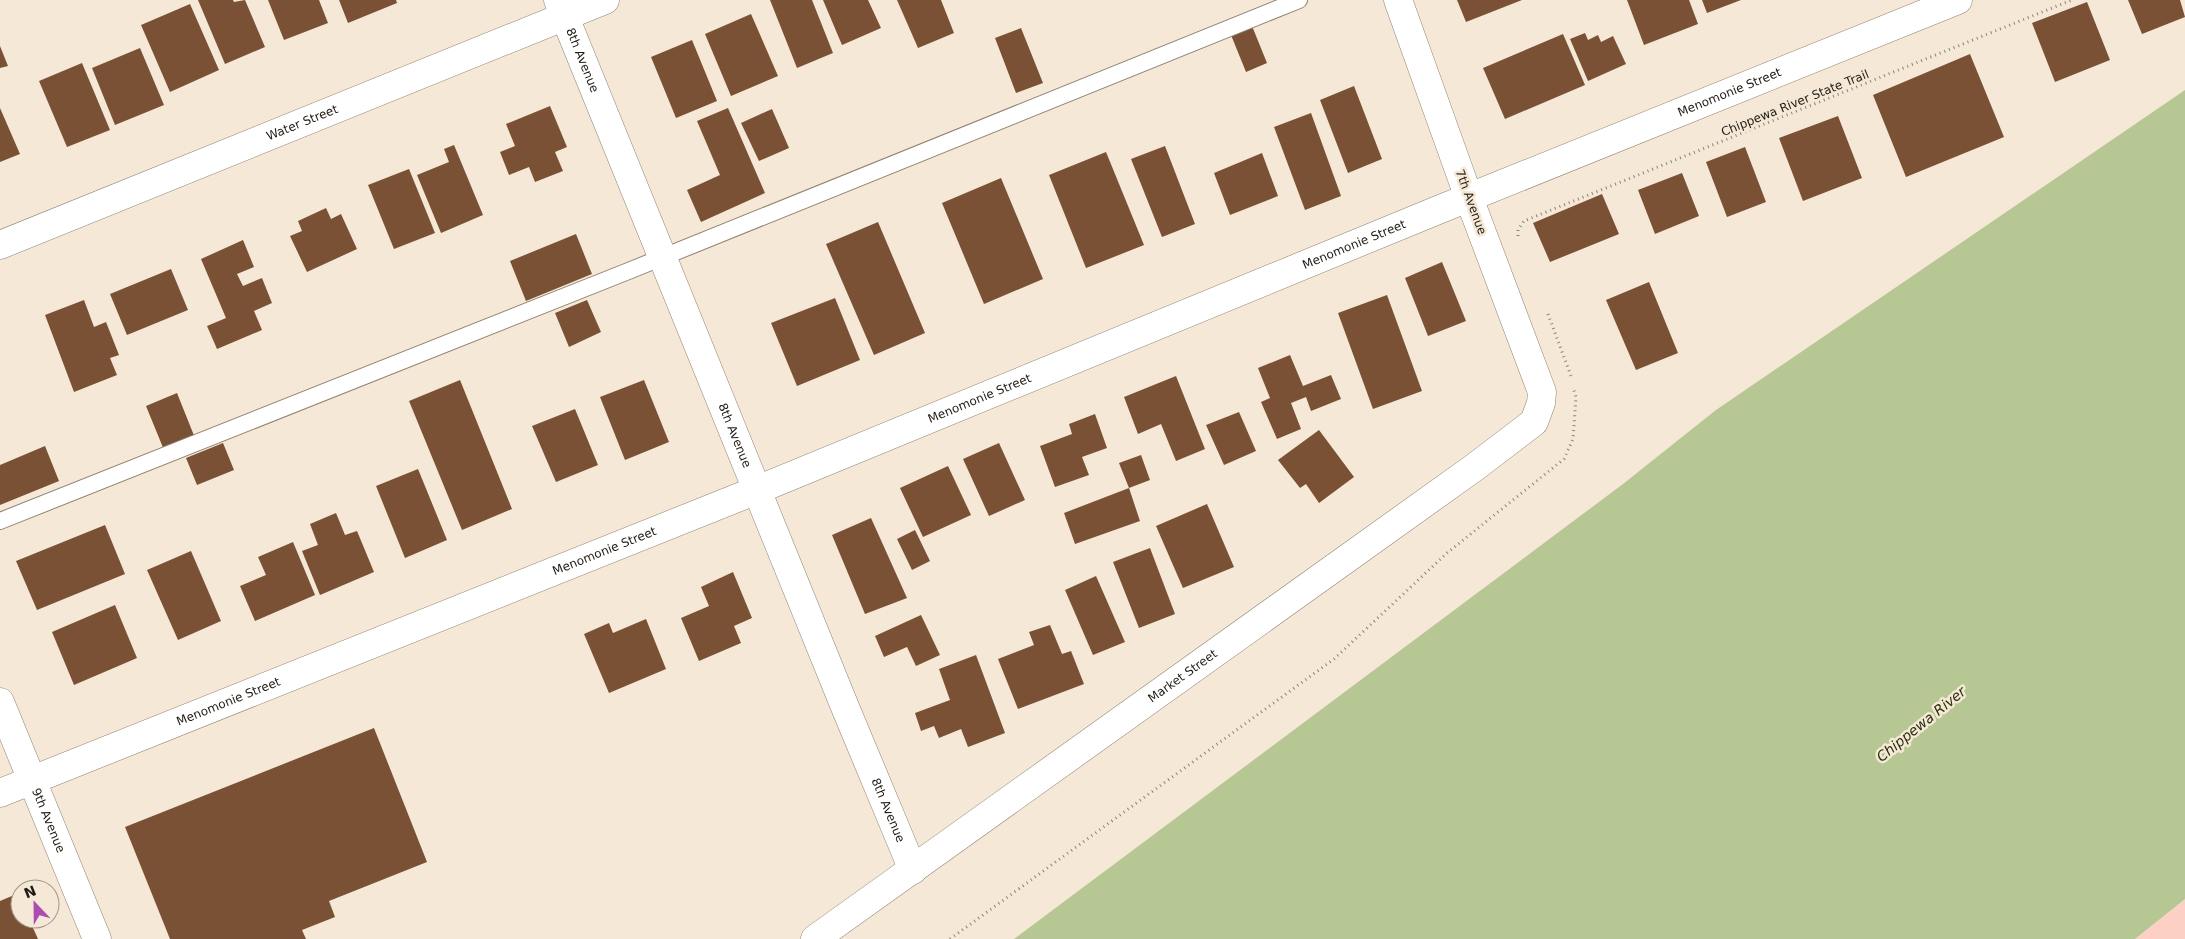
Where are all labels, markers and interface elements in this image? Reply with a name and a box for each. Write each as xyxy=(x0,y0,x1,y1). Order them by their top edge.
street label: 8th Avenue xyxy=(563,26,602,95)
street label: Menomonie Street xyxy=(1676,65,1784,119)
street label: Chippewa River State Trail xyxy=(1719,67,1871,139)
street label: Water Street xyxy=(264,102,340,143)
street label: 7th Avenue xyxy=(1453,167,1489,237)
street label: Menomonie Street xyxy=(1300,217,1408,272)
street label: Menomonie Street xyxy=(926,371,1034,426)
street label: 8th Avenue xyxy=(715,401,754,470)
street label: Menomonie Street xyxy=(551,524,659,578)
street label: Market Street xyxy=(1145,646,1220,706)
street label: Menomonie Street xyxy=(175,674,283,729)
water label: Chippewa River xyxy=(1873,682,1970,765)
street label: 8th Avenue xyxy=(868,776,908,845)
street label: 9th Avenue xyxy=(29,786,68,855)
north arrow xyxy=(10,879,60,929)
text: N xyxy=(22,882,39,902)

